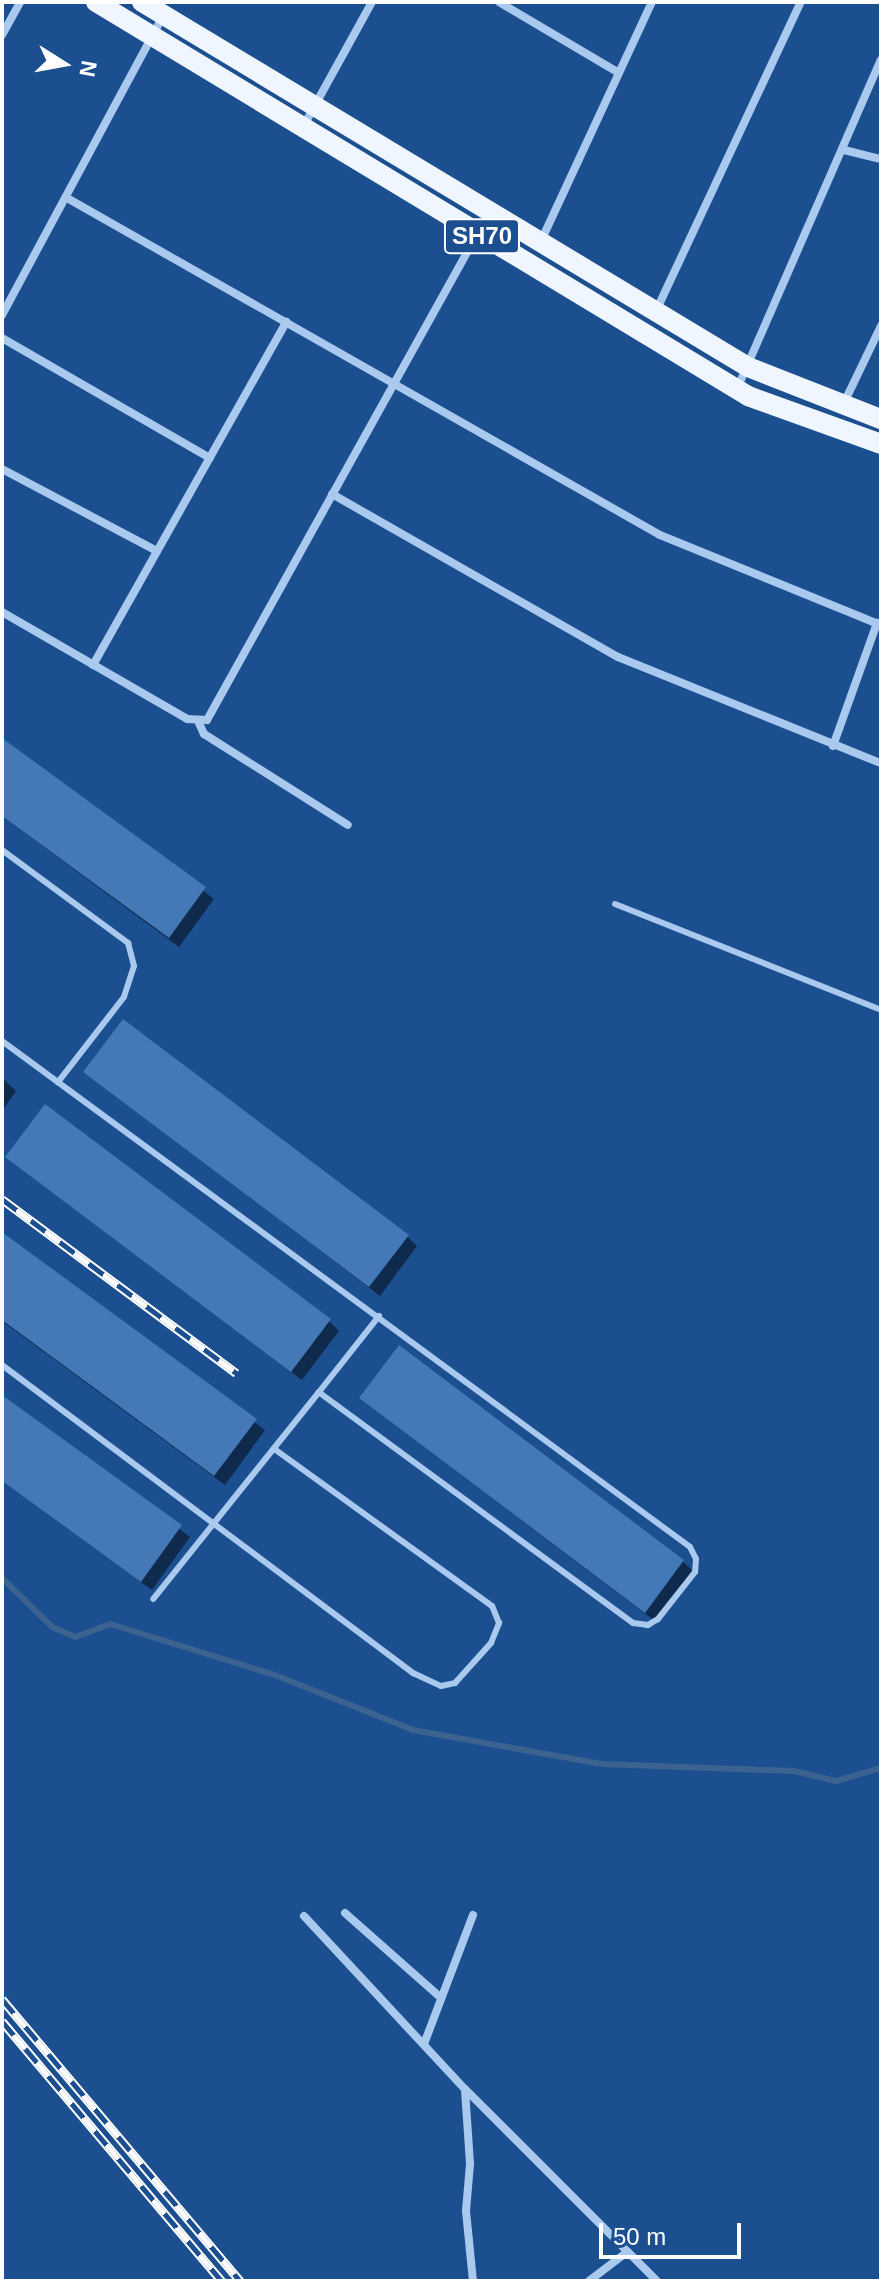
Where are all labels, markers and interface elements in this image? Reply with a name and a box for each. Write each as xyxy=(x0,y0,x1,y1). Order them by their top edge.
north arrow xyxy=(24,24,104,104)
text: N xyxy=(74,58,102,79)
road number: SH70 xyxy=(442,216,522,256)
scale bar xyxy=(603,2207,745,2257)
text: 50 m xyxy=(613,2223,666,2250)

